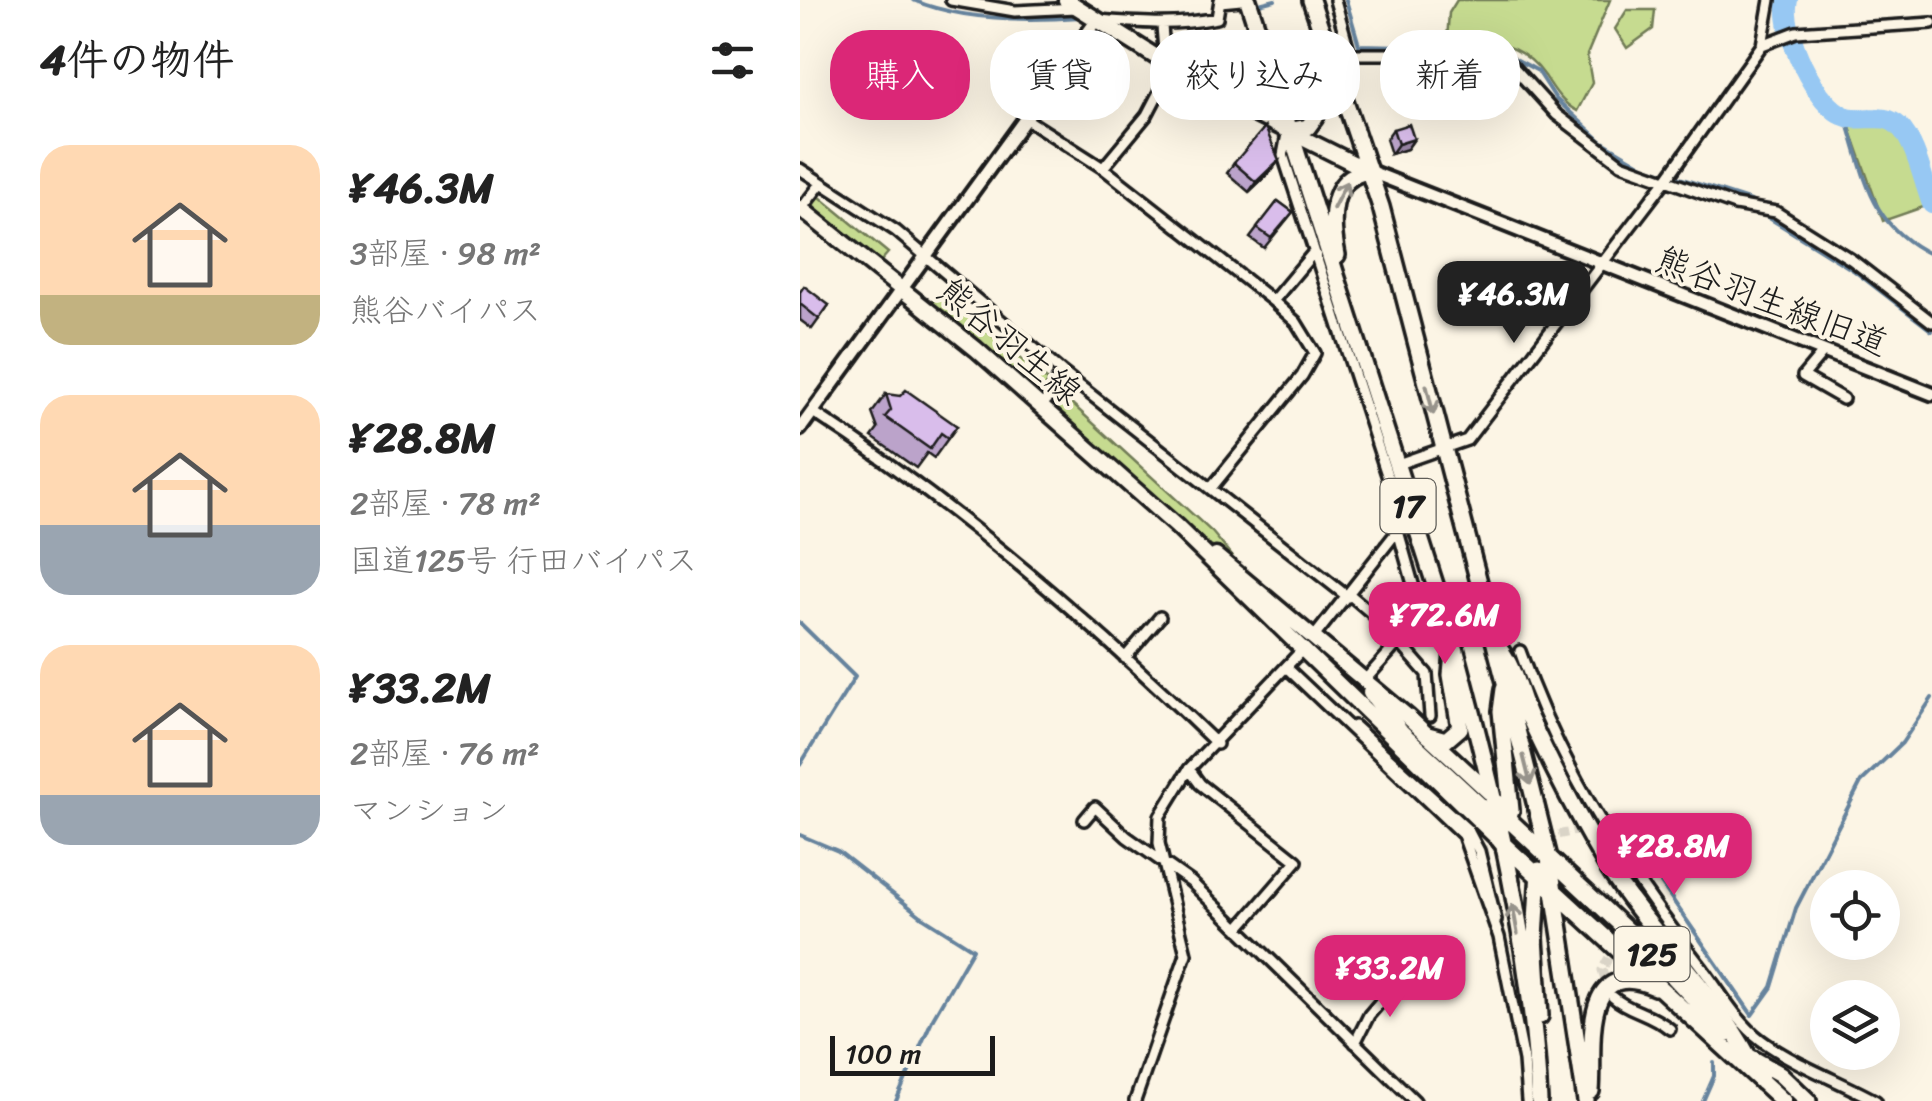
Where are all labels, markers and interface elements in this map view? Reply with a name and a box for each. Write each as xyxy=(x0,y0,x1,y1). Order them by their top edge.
text: 4件の物件 xyxy=(40,23,234,97)
chip: 購入 xyxy=(830,30,970,120)
chip: 賃貸 xyxy=(990,30,1130,120)
chip: 絞り込み xyxy=(1150,30,1360,120)
chip: 新着 xyxy=(1380,30,1520,120)
icon: filters xyxy=(705,33,760,88)
text: ¥46.3M xyxy=(350,151,493,225)
one-way arrow xyxy=(1332,181,1351,211)
icon: home xyxy=(120,185,240,305)
text: 3部屋 · 98 m² xyxy=(350,225,541,282)
street label: 熊谷羽生線旧道 xyxy=(1647,228,1897,374)
street label: 熊谷羽生線 xyxy=(923,261,1097,421)
pin: ¥46.3M xyxy=(1433,261,1595,346)
text: ¥46.3M xyxy=(1459,265,1569,322)
text: 熊谷バイパス xyxy=(350,282,541,339)
one-way arrow xyxy=(1422,383,1440,415)
text: ¥28.8M xyxy=(350,401,495,475)
icon: home xyxy=(120,435,240,555)
text: 2部屋 · 78 m² xyxy=(350,475,541,532)
road number: 17 xyxy=(1380,479,1436,533)
text: 国道125号 行田バイパス xyxy=(350,532,697,589)
pin: ¥72.6M xyxy=(1364,582,1526,667)
text: ¥72.6M xyxy=(1391,586,1499,643)
text: ¥33.2M xyxy=(350,651,491,725)
icon: home xyxy=(120,685,240,805)
text: 2部屋 · 76 m² xyxy=(350,725,540,782)
one-way arrow xyxy=(1519,753,1537,785)
text: マンション xyxy=(350,782,509,839)
pin: ¥28.8M xyxy=(1593,813,1755,898)
text: ¥28.8M xyxy=(1619,817,1729,874)
map controls xyxy=(1810,870,1900,1070)
button: locate xyxy=(1810,870,1900,960)
one-way arrow xyxy=(1505,904,1524,936)
road number: 125 xyxy=(1614,927,1690,981)
pin: ¥33.2M xyxy=(1309,935,1471,1020)
text: ¥33.2M xyxy=(1336,939,1444,996)
button: layers xyxy=(1810,980,1900,1070)
text: 100 m xyxy=(845,1029,921,1078)
scale bar xyxy=(830,1031,995,1076)

